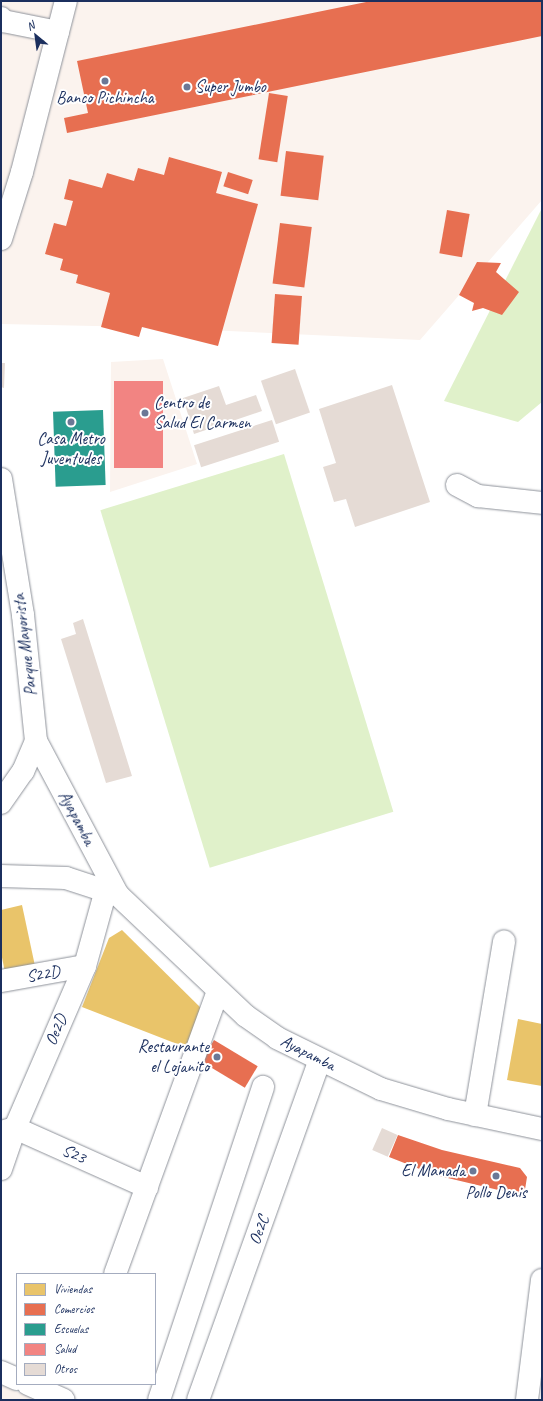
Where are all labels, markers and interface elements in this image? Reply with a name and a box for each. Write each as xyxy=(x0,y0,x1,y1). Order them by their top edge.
north arrow xyxy=(16,16,56,56)
text: N xyxy=(24,18,37,33)
marker: Banco Pichincha xyxy=(100,76,110,86)
place label: Super Jumbo xyxy=(195,77,265,97)
marker: Super Jumbo xyxy=(182,82,192,92)
place label: Banco Pichincha xyxy=(57,88,153,108)
place label: Centro de Salud El Carmen xyxy=(154,393,251,433)
marker: Centro de Salud El Carmen xyxy=(139,407,151,419)
marker: Casa Metro Juventudes xyxy=(66,417,76,427)
place label: Casa Metro Juventudes xyxy=(37,429,105,469)
street label: Parque Mayorista xyxy=(9,593,41,697)
street label: Ayapamba xyxy=(54,787,100,849)
street label: S22D xyxy=(25,961,61,987)
street label: Oe2D xyxy=(40,1012,72,1048)
street label: Ayapamba xyxy=(277,1031,339,1075)
place label: Restaurante el Lojanito xyxy=(138,1037,209,1077)
marker: Restaurante el Lojanito xyxy=(212,1052,222,1062)
street label: S23 xyxy=(59,1140,89,1168)
place label: El Manada xyxy=(401,1161,465,1181)
marker: El Manada xyxy=(468,1166,478,1176)
marker: Pollo Denis xyxy=(491,1171,501,1181)
place label: Pollo Denis xyxy=(465,1183,527,1203)
street label: Oe2C xyxy=(244,1213,274,1247)
legend xyxy=(16,1273,156,1385)
text: Viviendas xyxy=(54,1281,92,1297)
text: Comercios xyxy=(54,1301,94,1317)
text: Escuelas xyxy=(54,1321,88,1337)
text: Salud xyxy=(54,1341,76,1357)
text: Otros xyxy=(54,1361,77,1377)

